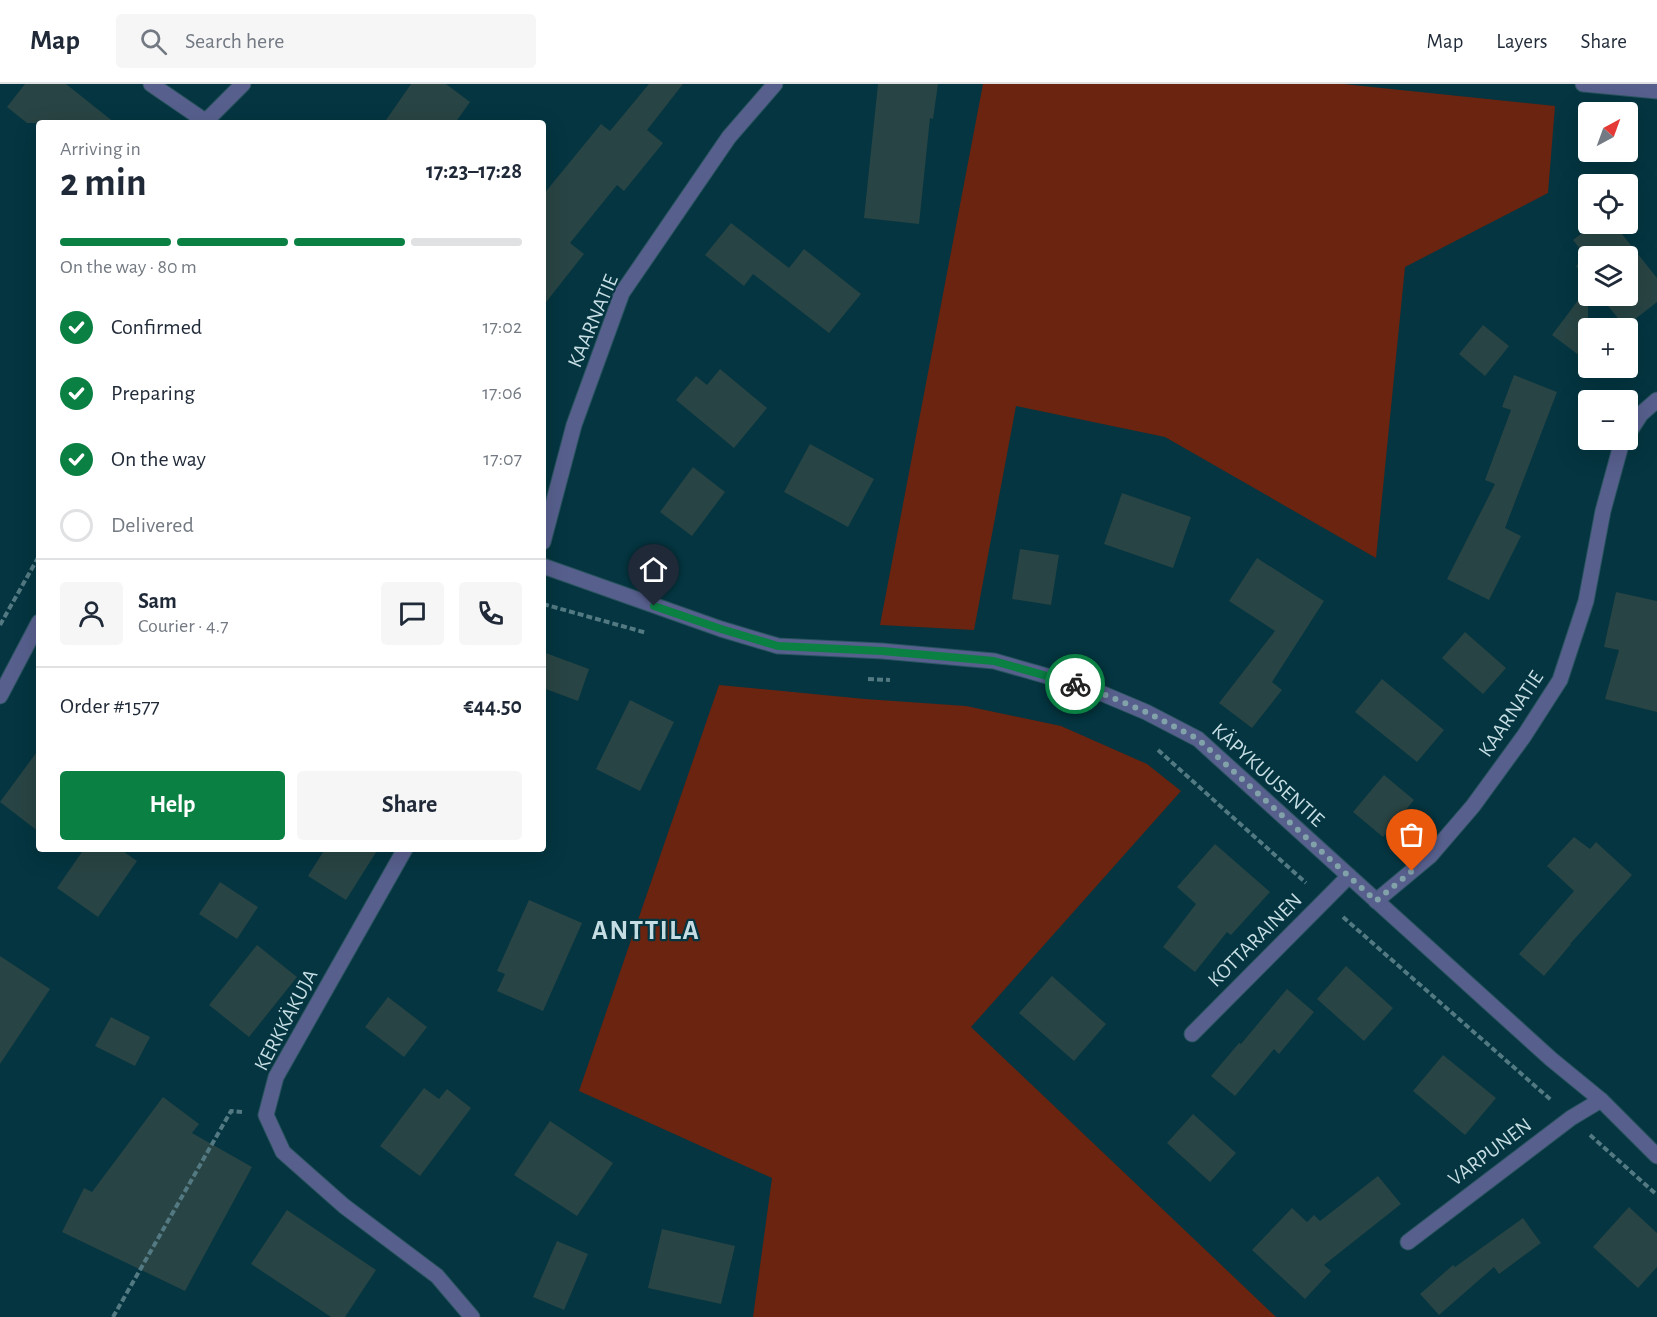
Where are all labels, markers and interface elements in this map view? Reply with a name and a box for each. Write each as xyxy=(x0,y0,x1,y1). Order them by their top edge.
search box xyxy=(116,14,536,68)
icon: search xyxy=(137,25,170,58)
text: Map xyxy=(30,27,80,55)
text: Search here xyxy=(185,30,284,52)
text: Map xyxy=(1427,31,1463,52)
text: Layers xyxy=(1496,31,1547,52)
text: Share xyxy=(1580,31,1627,52)
north arrow xyxy=(1578,102,1638,162)
map controls xyxy=(1578,102,1638,450)
text: Arriving in xyxy=(60,139,141,159)
text: 17:23–17:28 xyxy=(426,160,522,182)
text: 2 min xyxy=(60,164,147,203)
button: locate xyxy=(1578,174,1638,234)
button: layers xyxy=(1578,246,1638,306)
text: On the way · 80 m xyxy=(60,257,197,277)
street label: KAARNATIE xyxy=(564,271,622,371)
icon: check xyxy=(60,311,93,344)
text: Confirmed xyxy=(111,316,202,338)
text: 17:02 xyxy=(483,317,522,337)
button: + xyxy=(1578,318,1638,378)
icon: check xyxy=(60,377,93,410)
text: Preparing xyxy=(111,382,195,404)
text: 17:06 xyxy=(482,383,522,403)
button: − xyxy=(1578,390,1638,450)
icon: check xyxy=(60,443,93,476)
text: On the way xyxy=(111,448,206,470)
text: 17:07 xyxy=(483,449,522,469)
text: Delivered xyxy=(111,514,194,536)
pin xyxy=(628,544,679,606)
icon: home xyxy=(637,553,670,586)
button: person xyxy=(60,582,123,645)
button: chat xyxy=(381,582,444,645)
button: phone xyxy=(459,582,522,645)
text: Sam xyxy=(138,590,177,612)
text: Courier · 4.7 xyxy=(138,616,229,636)
courier xyxy=(1045,654,1105,714)
street label: KAARNATIE xyxy=(1475,667,1547,761)
icon: bike xyxy=(1059,668,1092,701)
text: Order #1577 xyxy=(60,695,160,717)
text: €44.50 xyxy=(464,695,522,717)
street label: KÄPYKUUSENTIE xyxy=(1208,719,1329,831)
button: Help xyxy=(60,771,285,840)
button: Share xyxy=(297,771,522,840)
pin xyxy=(1386,809,1437,871)
icon: bag xyxy=(1395,818,1428,851)
street label: KOTTARAINEN xyxy=(1204,889,1306,991)
district label: ANTTILA xyxy=(592,917,700,944)
street label: KERKKÄKUJA xyxy=(250,965,321,1074)
street label: VARPUNEN xyxy=(1445,1114,1535,1190)

